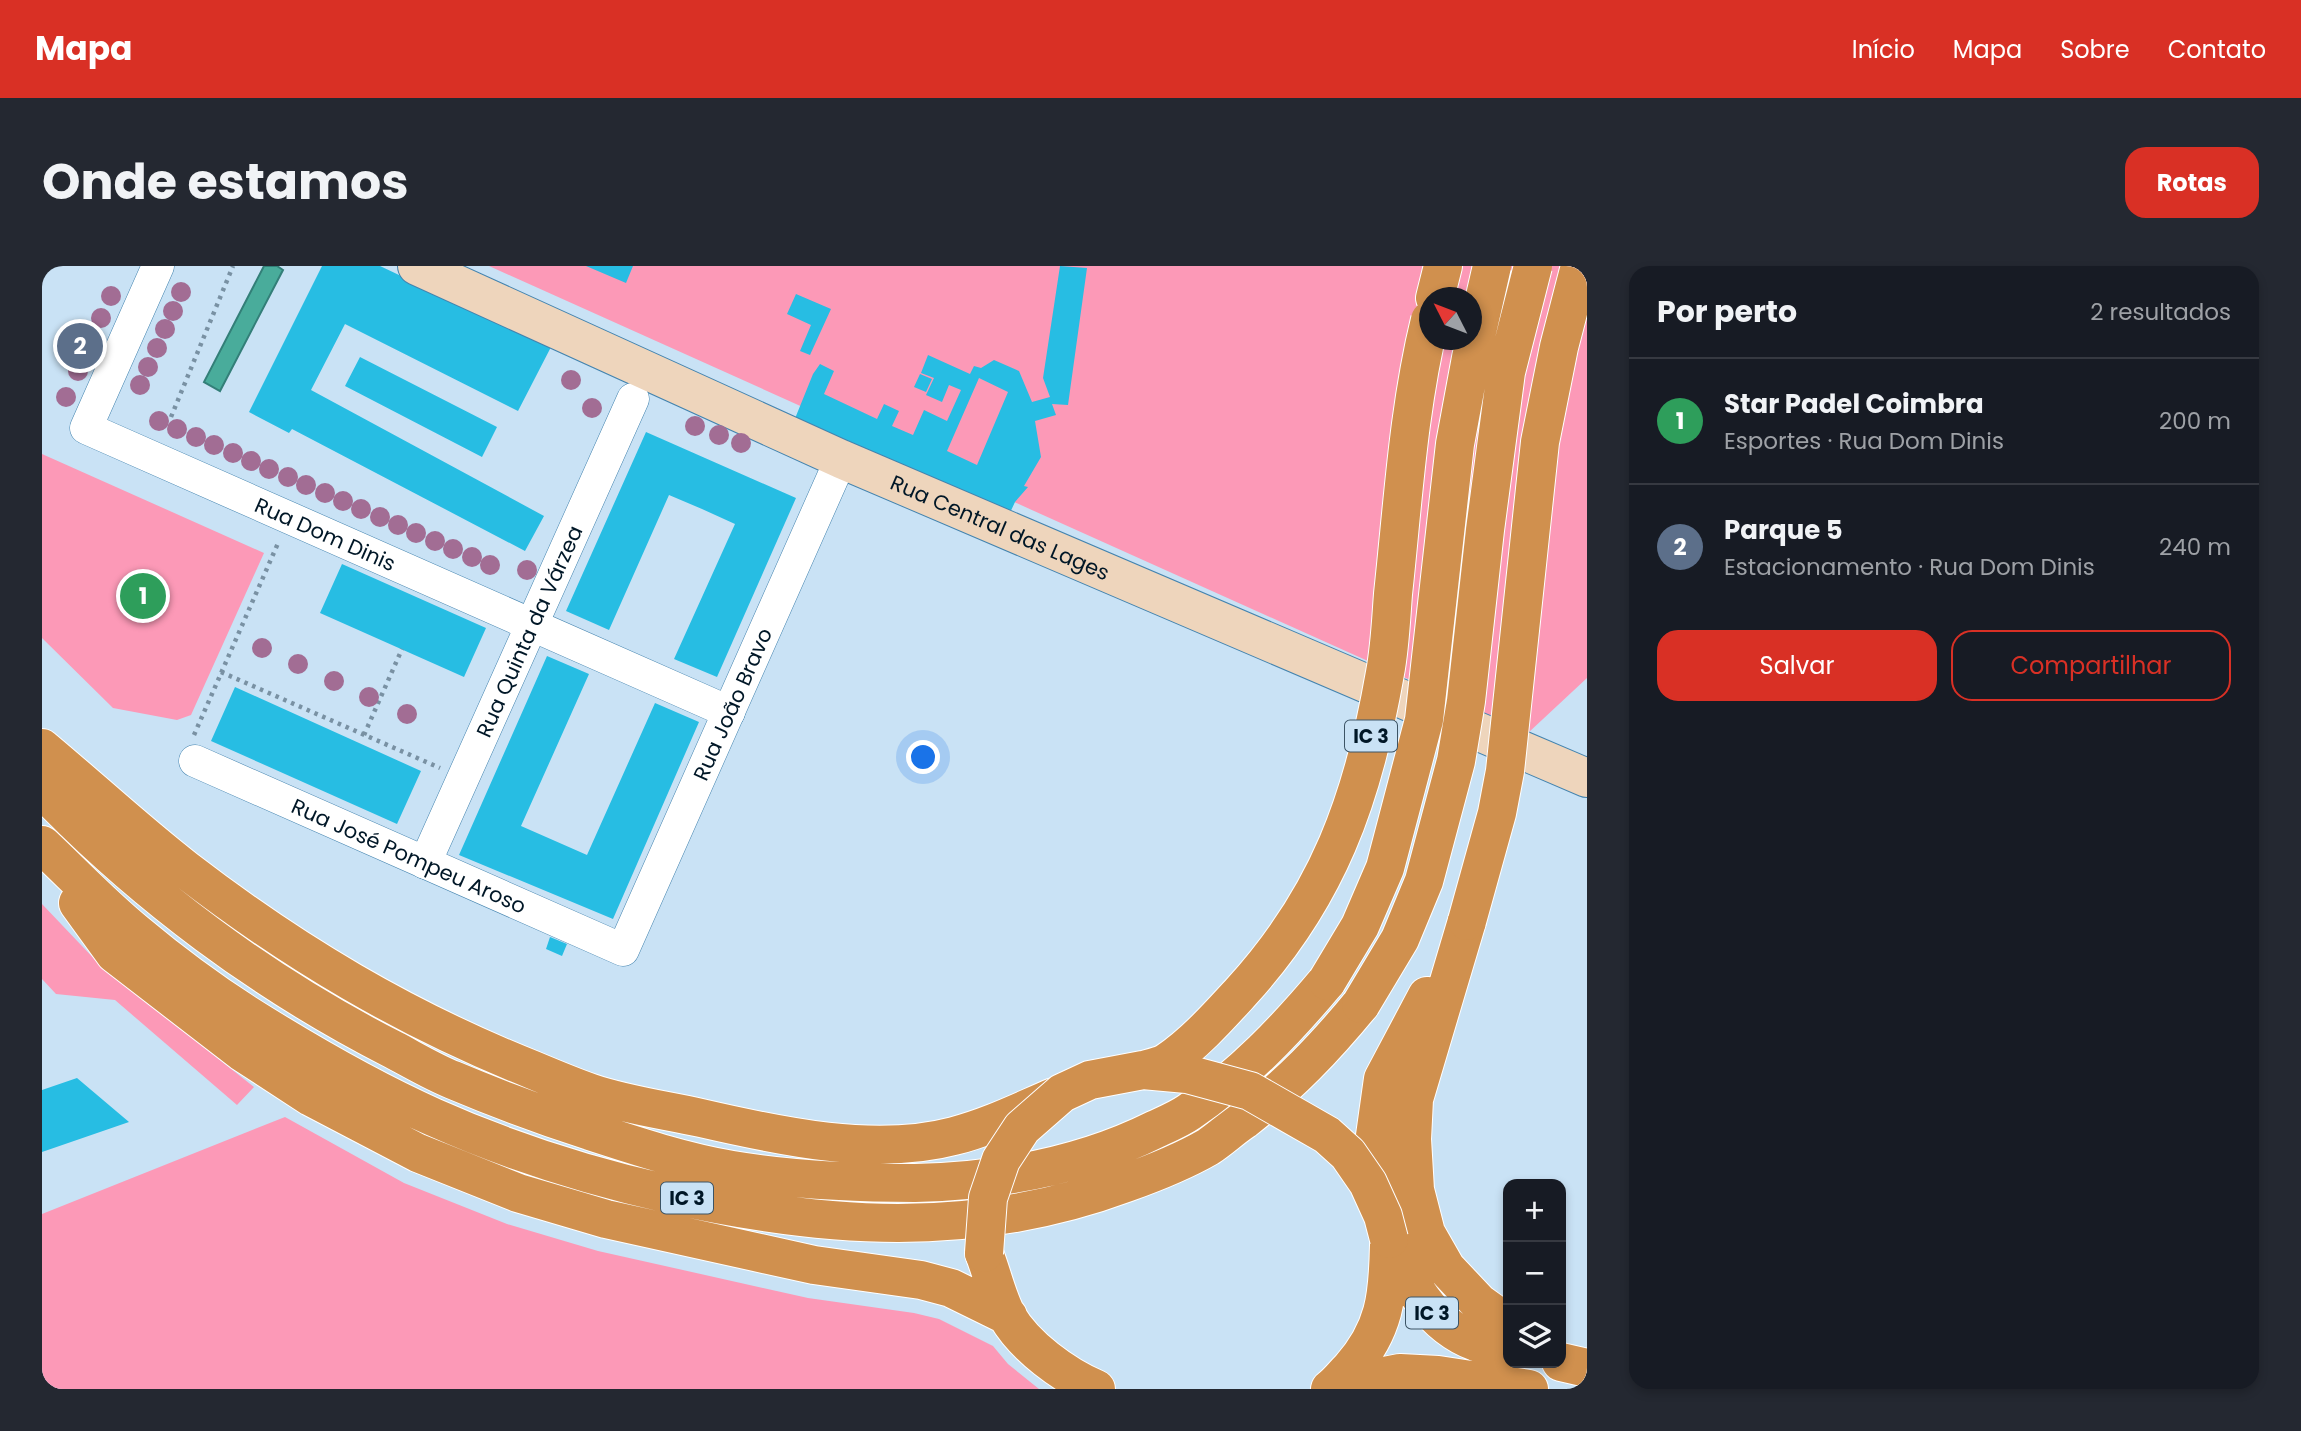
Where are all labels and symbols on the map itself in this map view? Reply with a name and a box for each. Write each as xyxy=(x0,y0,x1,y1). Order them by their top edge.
north arrow xyxy=(1419,287,1482,350)
pin: 2 xyxy=(57,320,103,372)
street label: Rua Central das Lages xyxy=(886,467,1114,587)
street label: Rua Dom Dinis xyxy=(250,490,400,578)
street label: Rua Quinta da Várzea xyxy=(469,521,589,742)
pin: 1 xyxy=(120,570,166,622)
street label: Rua João Bravo xyxy=(686,623,779,785)
road number: IC 3 xyxy=(1345,720,1397,751)
your location xyxy=(906,740,940,774)
street label: Rua José Pompeu Aroso xyxy=(287,791,531,920)
road number: IC 3 xyxy=(661,1182,713,1214)
road number: IC 3 xyxy=(1406,1298,1458,1329)

